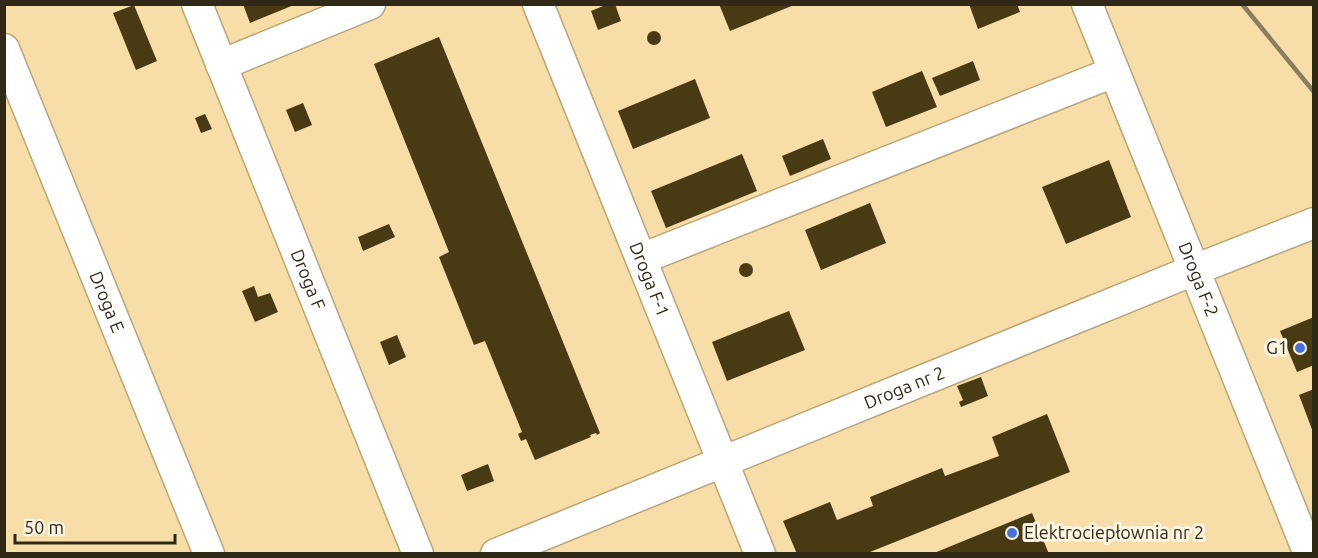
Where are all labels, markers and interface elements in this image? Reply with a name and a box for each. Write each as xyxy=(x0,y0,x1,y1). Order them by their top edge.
street label: Droga F-1 xyxy=(626,239,674,319)
street label: Droga F-2 xyxy=(1175,239,1223,319)
street label: Droga F xyxy=(288,246,330,312)
street label: Droga E xyxy=(86,268,129,335)
place label: G1 xyxy=(1266,337,1288,357)
marker: G1 xyxy=(1293,341,1307,355)
street label: Droga nr 2 xyxy=(861,362,947,412)
scale bar xyxy=(15,507,176,545)
text: 50 m xyxy=(24,517,64,537)
place label: Elektrociepłownia nr 2 xyxy=(1024,522,1204,542)
marker: Elektrociepłownia nr 2 xyxy=(1005,526,1019,540)

